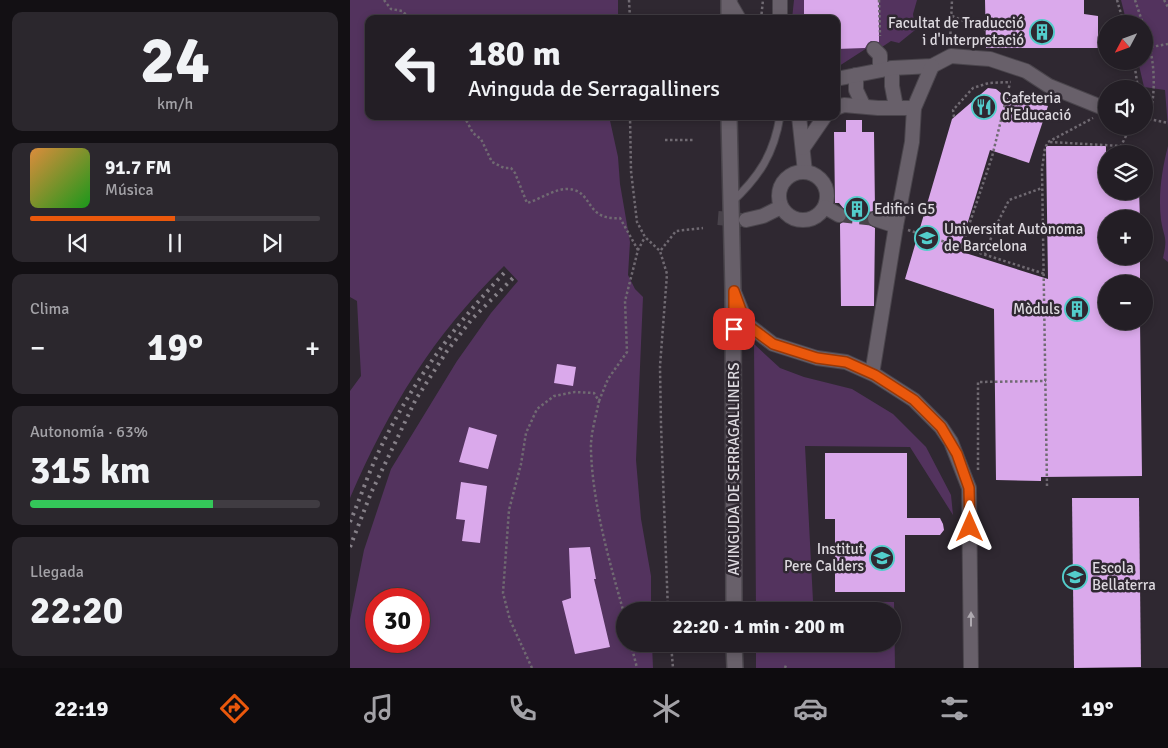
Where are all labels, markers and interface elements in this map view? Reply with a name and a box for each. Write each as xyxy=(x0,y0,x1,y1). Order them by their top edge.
place label: Facultat de Traducció i d'Interpretació xyxy=(888,14,1024,49)
north arrow xyxy=(1098,15,1152,70)
map controls xyxy=(1098,15,1153,330)
building icon: Facultat de Traducció i d'Interpretació xyxy=(1029,19,1055,45)
text: 24 xyxy=(140,21,210,101)
text: 180 m xyxy=(468,32,561,75)
icon: left xyxy=(385,35,450,100)
text: Avinguda de Serragalliners xyxy=(468,75,720,102)
button: sound xyxy=(1098,80,1153,135)
place label: Cafeteria d'Educació xyxy=(1002,89,1071,124)
text: km/h xyxy=(157,94,193,114)
restaurant icon: Cafeteria d'Educació xyxy=(971,94,997,120)
button: layers xyxy=(1098,145,1153,200)
text: 91.7 FM xyxy=(105,156,171,180)
text: Música xyxy=(105,180,154,200)
building icon: Edifici G5 xyxy=(844,196,870,222)
place label: Edifici G5 xyxy=(874,200,935,218)
button: + xyxy=(1098,210,1153,265)
place label: Universitat Autònoma de Barcelona xyxy=(944,220,1083,255)
school or university icon: Universitat Autònoma de Barcelona xyxy=(914,225,940,251)
icon: previous xyxy=(64,229,92,257)
icon: pause xyxy=(161,229,189,257)
icon: next xyxy=(258,229,286,257)
button: − xyxy=(1098,275,1153,330)
building icon: Mòduls xyxy=(1064,296,1090,322)
text: Clima xyxy=(30,299,69,319)
place label: Mòduls xyxy=(1013,300,1060,318)
pin xyxy=(713,308,755,350)
icon: arrive xyxy=(720,315,748,343)
text: 19° xyxy=(147,324,203,371)
text: − xyxy=(30,331,45,365)
text: + xyxy=(305,331,320,365)
street label: AVINGUDA DE SERRAGALLINERS xyxy=(725,362,743,576)
text: Autonomía · 63% xyxy=(30,422,148,442)
text: 315 km xyxy=(30,447,151,494)
position arrow xyxy=(943,500,995,552)
place label: Institut Pere Calders xyxy=(784,540,864,575)
school or university icon: Institut Pere Calders xyxy=(869,545,895,571)
place label: Escola Bellaterra xyxy=(1092,559,1156,594)
text: Llegada xyxy=(30,562,84,582)
school or university icon: Escola Bellaterra xyxy=(1062,564,1088,590)
text: 22:20 xyxy=(30,587,123,634)
speed limit sign: 30 xyxy=(365,588,430,653)
one-way arrow xyxy=(967,611,975,627)
text: 22:20 · 1 min · 200 m xyxy=(672,615,845,639)
icon: directions xyxy=(217,691,252,726)
icon: music xyxy=(361,691,396,726)
icon: phone xyxy=(505,691,540,726)
icon: climate xyxy=(649,691,684,726)
icon: car xyxy=(793,691,828,726)
icon: filters xyxy=(937,691,972,726)
text: 22:19 xyxy=(54,695,108,722)
text: 19° xyxy=(1081,695,1113,722)

